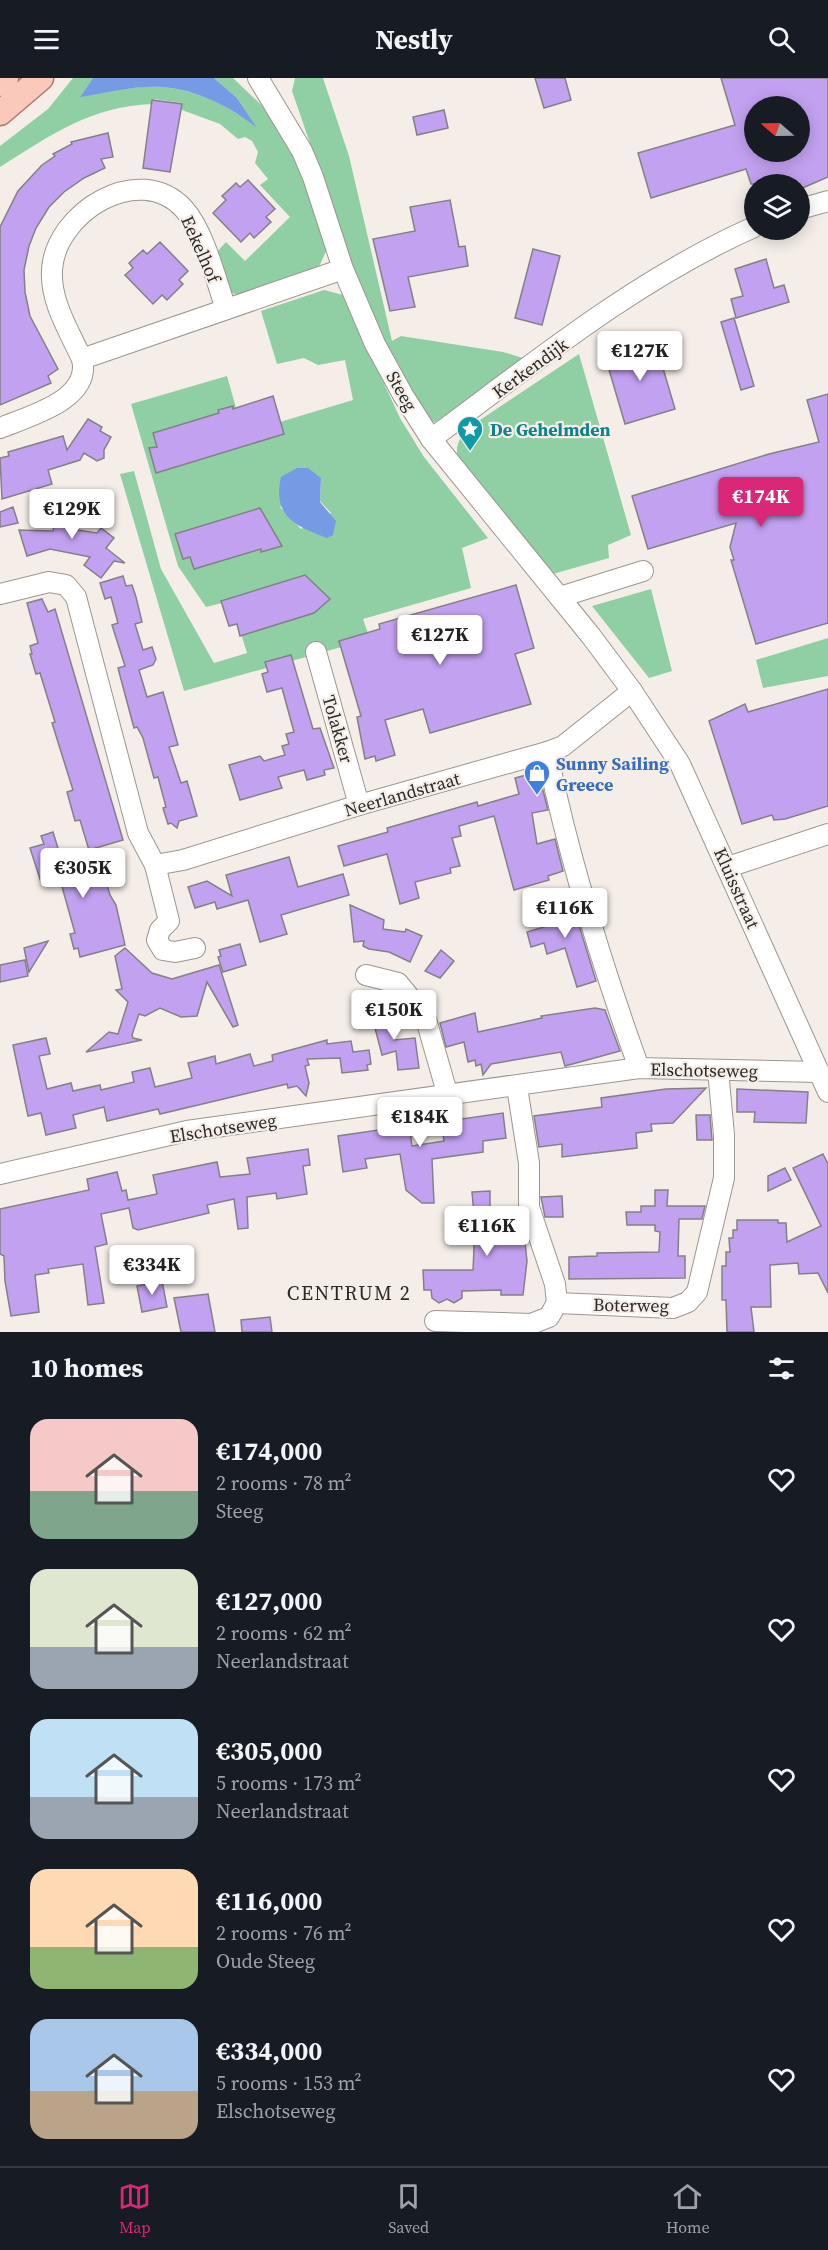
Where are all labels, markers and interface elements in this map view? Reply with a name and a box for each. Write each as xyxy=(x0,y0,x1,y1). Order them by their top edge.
text: Nestly xyxy=(375,21,453,58)
icon: menu xyxy=(30,23,63,56)
icon: search xyxy=(765,23,798,56)
north arrow xyxy=(744,96,810,162)
map controls xyxy=(744,96,810,240)
button: layers xyxy=(744,174,810,240)
street label: Eekelhof xyxy=(175,212,227,288)
pin: €127K xyxy=(598,331,682,382)
street label: Kerkendijk xyxy=(487,332,573,404)
text: €127K xyxy=(611,336,669,364)
street label: Steeg xyxy=(381,366,423,416)
place icon: De Gehelmden xyxy=(455,414,485,452)
place label: De Gehelmden xyxy=(490,417,611,442)
pin: €174K xyxy=(719,477,803,528)
text: €174K xyxy=(732,482,790,510)
pin: €129K xyxy=(30,489,114,540)
text: €129K xyxy=(43,494,101,522)
pin: €127K xyxy=(398,615,482,666)
text: €127K xyxy=(411,620,469,648)
street label: Tolakker xyxy=(316,692,360,766)
place label: Sunny Sailing Greece xyxy=(556,751,669,797)
shop icon: Sunny Sailing Greece xyxy=(522,758,552,796)
street label: Neerlandstraat xyxy=(341,765,463,822)
street label: Kluisstraat xyxy=(708,844,766,933)
pin: €305K xyxy=(41,848,125,899)
text: €305K xyxy=(54,853,112,881)
pin: €116K xyxy=(523,888,607,939)
text: €116K xyxy=(536,893,594,921)
pin: €150K xyxy=(352,990,436,1041)
text: €150K xyxy=(365,995,423,1023)
street label: Elschotseweg xyxy=(650,1057,758,1083)
pin: €184K xyxy=(378,1097,462,1148)
text: €184K xyxy=(391,1102,449,1130)
street label: Elschotseweg xyxy=(168,1107,278,1149)
pin: €116K xyxy=(445,1206,529,1257)
text: €116K xyxy=(458,1211,516,1239)
pin: €334K xyxy=(110,1245,194,1296)
text: €334K xyxy=(123,1250,181,1278)
district label: CENTRUM 2 xyxy=(287,1279,411,1307)
street label: Boterweg xyxy=(593,1292,669,1318)
text: 10 homes xyxy=(30,1350,143,1386)
icon: filters xyxy=(765,1352,798,1385)
text: €174,000 xyxy=(216,1433,322,1469)
icon: home xyxy=(78,1443,150,1515)
icon: heart xyxy=(765,1463,798,1496)
text: 2 rooms · 78 m² xyxy=(216,1469,352,1497)
text: Steeg xyxy=(216,1497,263,1525)
text: €127,000 xyxy=(216,1583,322,1619)
icon: home xyxy=(78,1593,150,1665)
icon: heart xyxy=(765,1613,798,1646)
text: 2 rooms · 62 m² xyxy=(216,1619,352,1647)
text: Neerlandstraat xyxy=(216,1647,349,1675)
text: €305,000 xyxy=(216,1733,322,1769)
icon: home xyxy=(78,1743,150,1815)
icon: heart xyxy=(765,1763,798,1796)
text: 5 rooms · 173 m² xyxy=(216,1769,362,1797)
text: Neerlandstraat xyxy=(216,1797,349,1825)
text: €116,000 xyxy=(216,1883,322,1919)
icon: home xyxy=(78,1893,150,1965)
icon: heart xyxy=(765,1913,798,1946)
text: 2 rooms · 76 m² xyxy=(216,1919,352,1947)
text: Oude Steeg xyxy=(216,1947,315,1975)
text: €334,000 xyxy=(216,2033,322,2069)
icon: home xyxy=(78,2043,150,2115)
icon: heart xyxy=(765,2063,798,2096)
text: 5 rooms · 153 m² xyxy=(216,2069,362,2097)
text: Elschotseweg xyxy=(216,2097,336,2125)
tab: Map xyxy=(118,2180,151,2238)
tab: Saved xyxy=(388,2180,429,2238)
tab: Home xyxy=(666,2180,710,2238)

